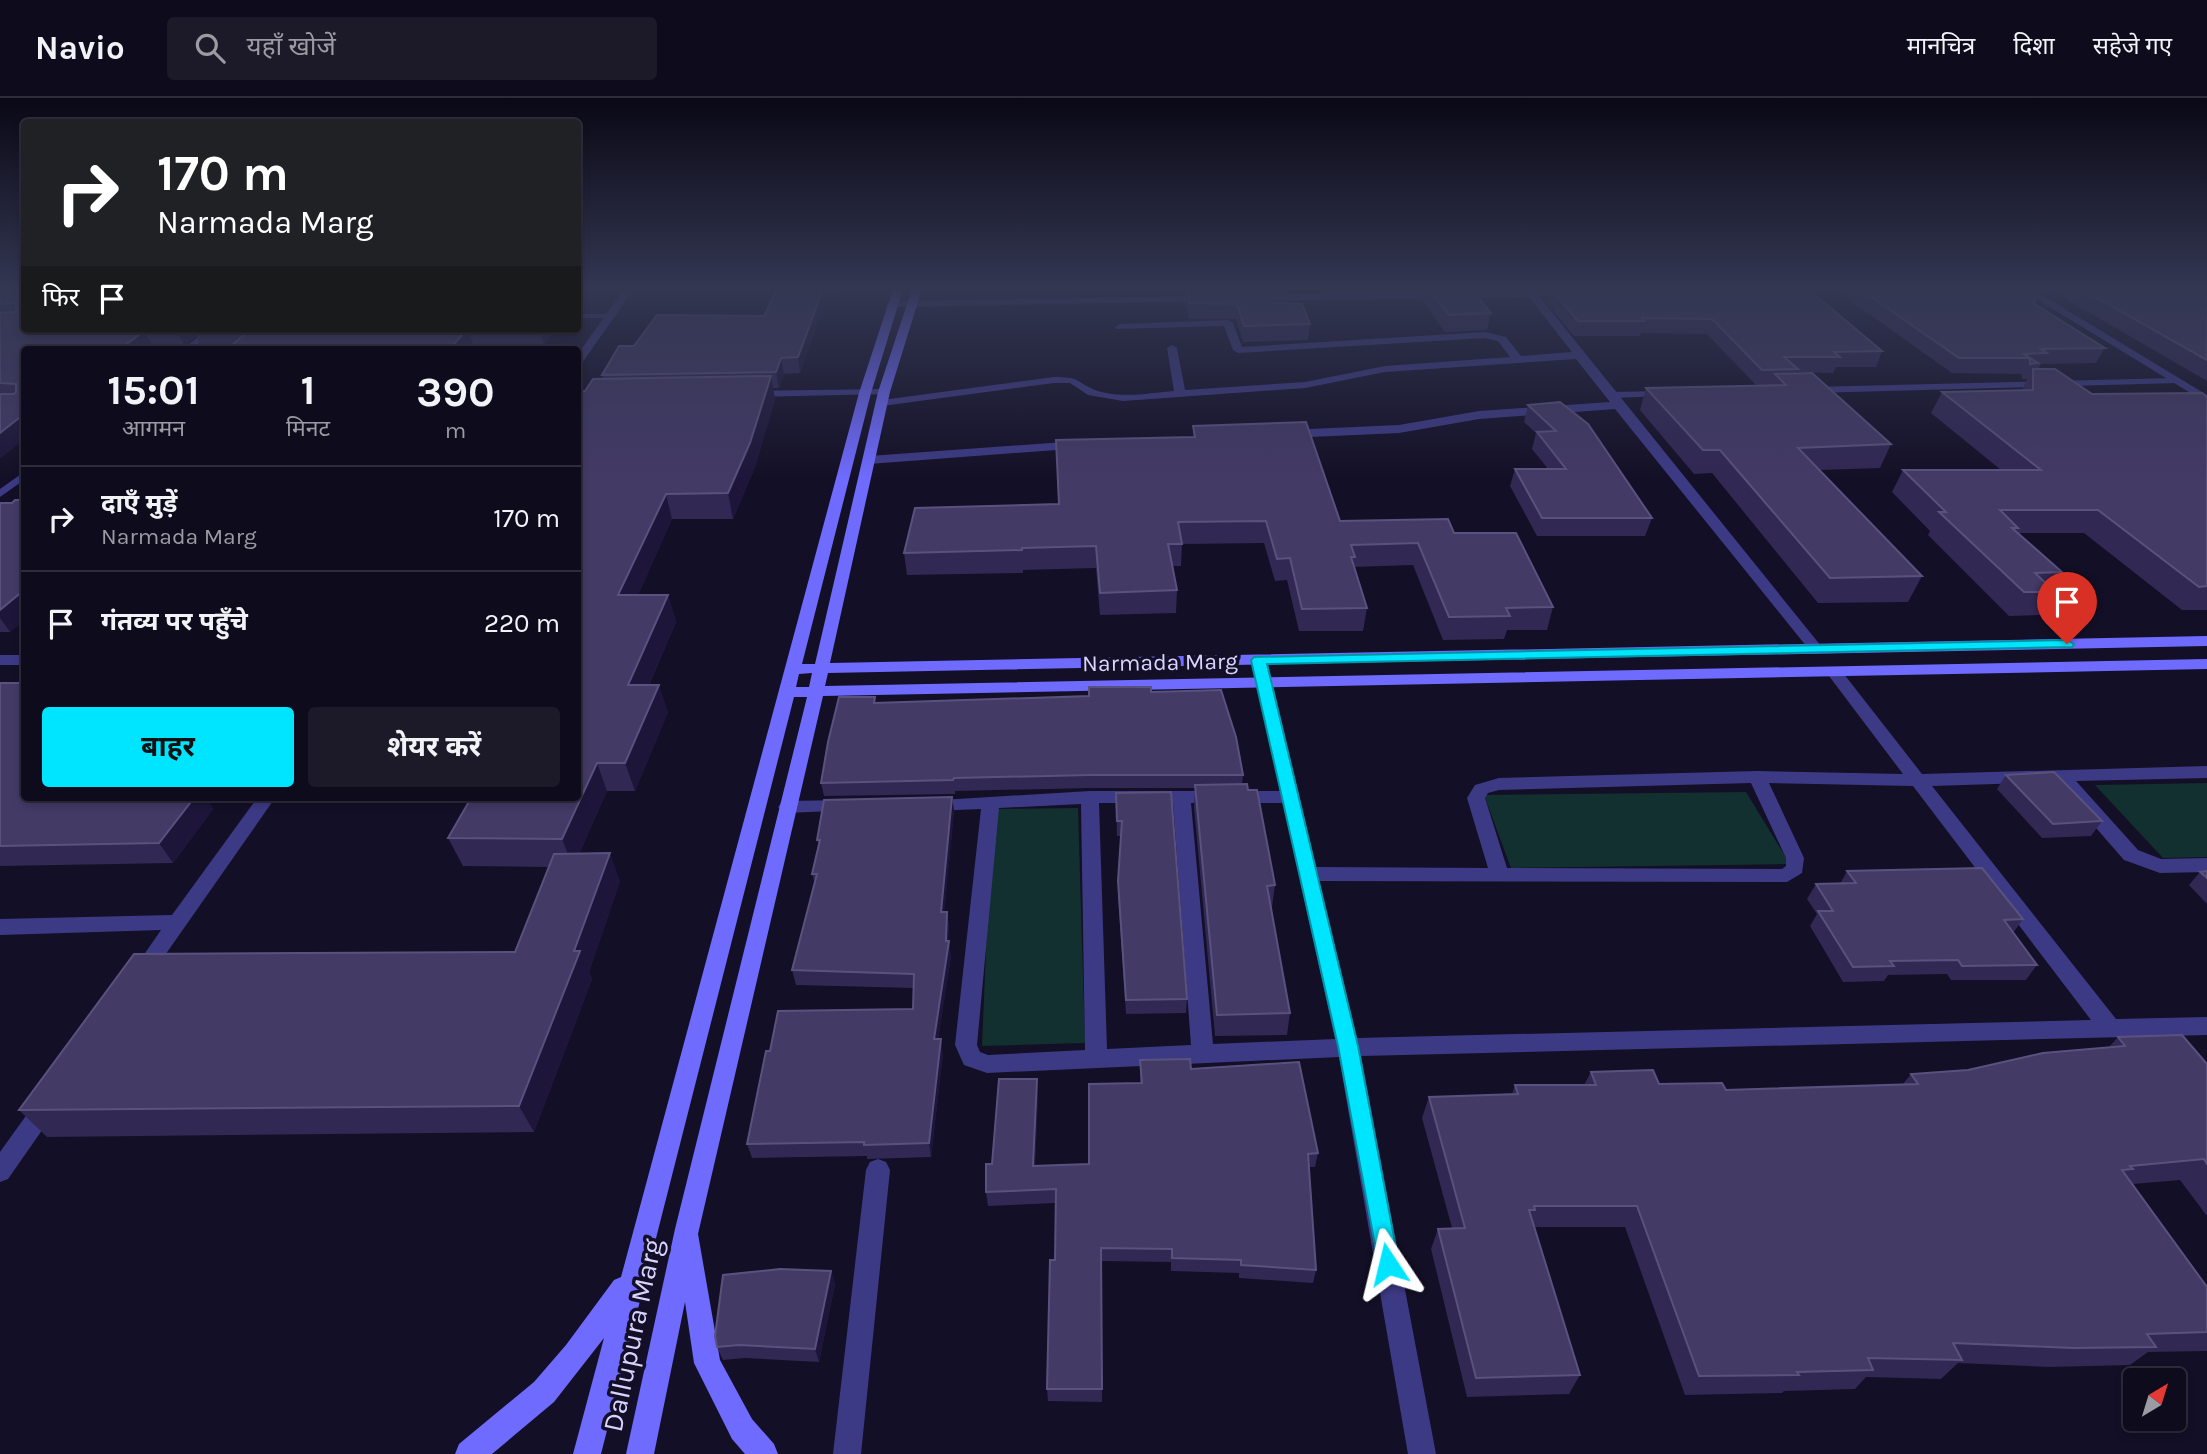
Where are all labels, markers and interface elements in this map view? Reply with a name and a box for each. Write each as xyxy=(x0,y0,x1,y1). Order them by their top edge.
search box xyxy=(167,17,657,80)
text: Navio xyxy=(35,29,125,67)
icon: search xyxy=(191,29,229,67)
text: यहाँ खोजें xyxy=(247,31,336,62)
text: मानचित्र xyxy=(1907,32,1975,60)
text: दिशा xyxy=(2013,32,2055,60)
text: सहेजे गए xyxy=(2093,32,2172,60)
text: 170 m xyxy=(157,145,289,202)
icon: right xyxy=(42,147,133,238)
text: Narmada Marg xyxy=(157,204,374,241)
icon: arrive xyxy=(93,280,131,318)
text: फिर xyxy=(42,282,79,313)
text: 15:01 xyxy=(107,365,200,415)
text: 1 xyxy=(300,365,315,415)
text: 390 xyxy=(416,367,495,417)
text: आगमन xyxy=(122,415,185,442)
text: मिनट xyxy=(286,415,330,442)
text: m xyxy=(445,417,466,444)
text: दाएँ मुड़ें xyxy=(101,488,177,519)
icon: right xyxy=(42,500,80,538)
text: 170 m xyxy=(493,503,560,534)
text: Narmada Marg xyxy=(101,523,257,550)
pin xyxy=(2037,572,2097,644)
icon: arrive xyxy=(2048,583,2086,621)
icon: arrive xyxy=(42,605,80,643)
text: गंतव्य पर पहुँचे xyxy=(101,606,248,637)
text: 220 m xyxy=(484,608,560,639)
street label: Narmada Marg xyxy=(1082,648,1238,677)
button: बाहर xyxy=(42,707,294,787)
button: शेयर करें xyxy=(308,707,560,787)
position arrow xyxy=(1351,1227,1425,1301)
street label: Dallupura Marg xyxy=(596,1235,669,1435)
north arrow xyxy=(2123,1368,2186,1432)
map controls xyxy=(2123,1368,2186,1431)

